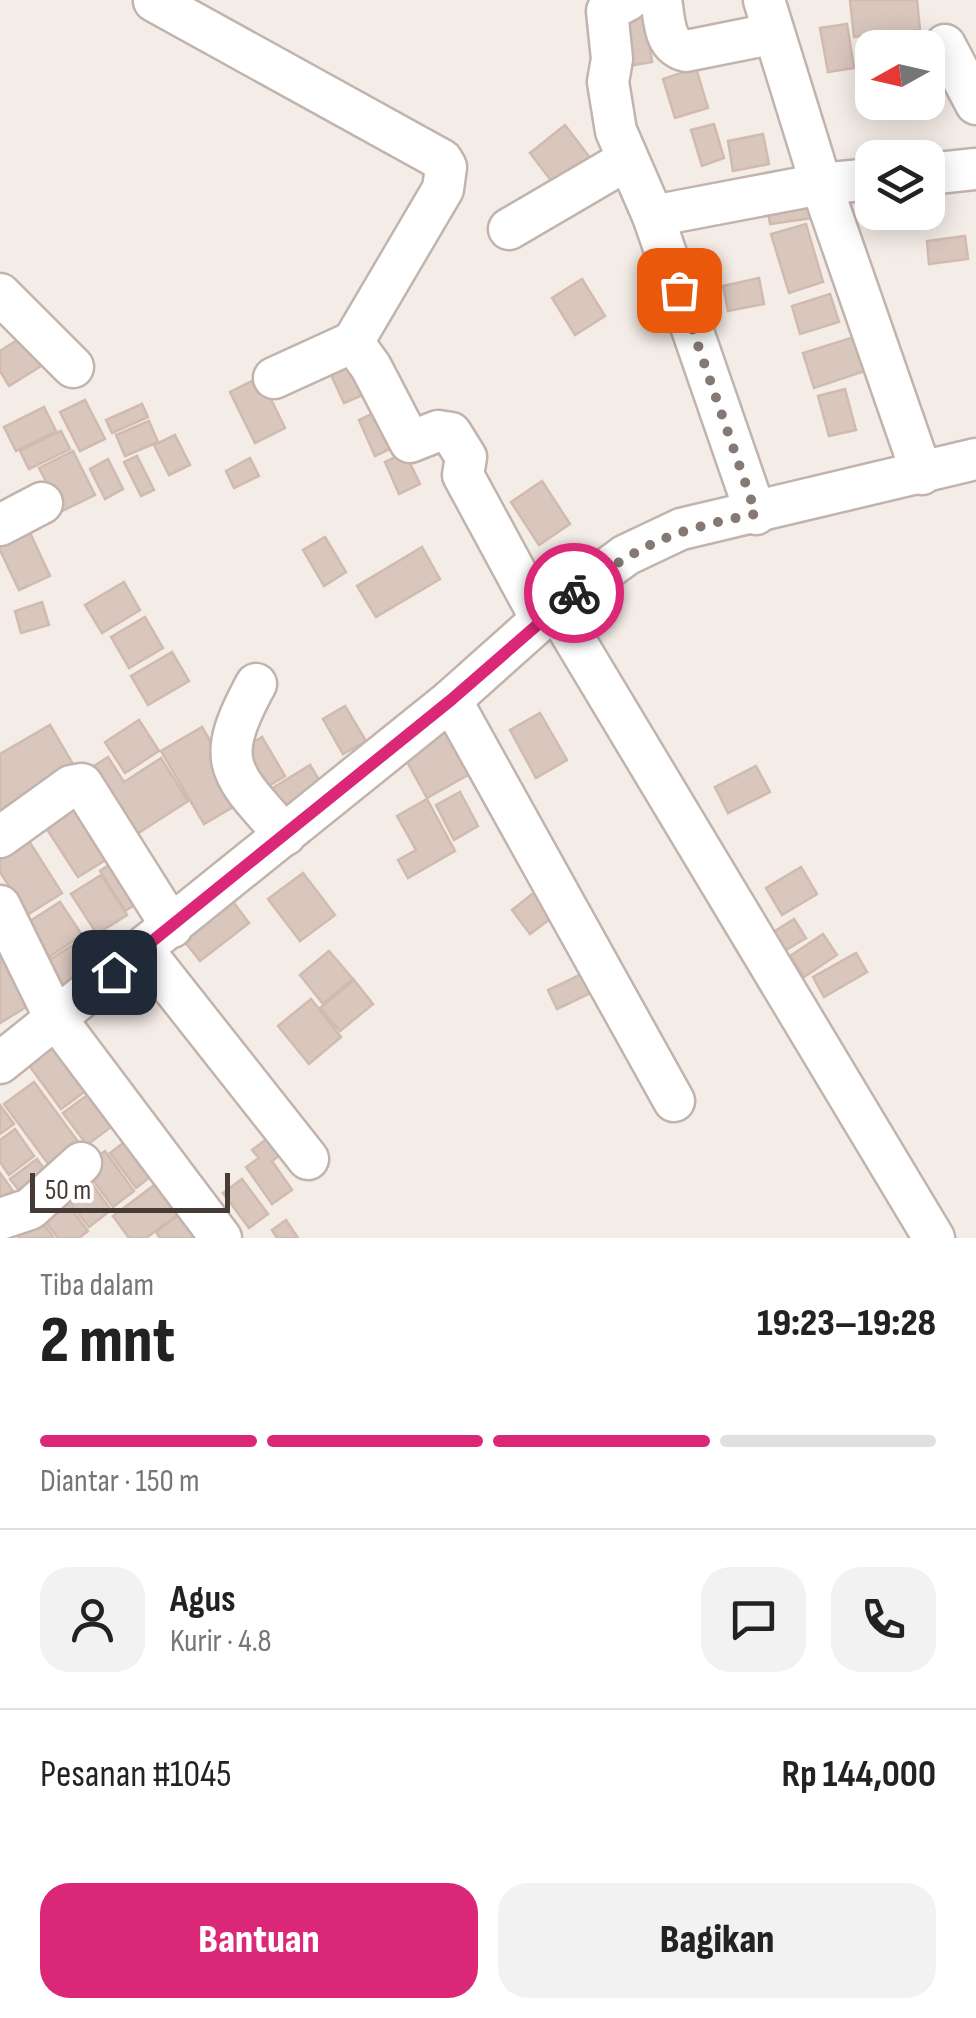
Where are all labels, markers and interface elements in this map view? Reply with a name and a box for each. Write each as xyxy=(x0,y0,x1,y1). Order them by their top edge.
north arrow xyxy=(855,30,945,120)
map controls xyxy=(855,30,945,230)
button: layers xyxy=(855,140,945,230)
pin xyxy=(637,248,722,333)
icon: bag xyxy=(652,263,707,318)
courier xyxy=(524,543,624,643)
icon: bike xyxy=(547,566,602,621)
pin xyxy=(72,930,157,1015)
icon: home xyxy=(87,945,142,1000)
scale bar xyxy=(30,1168,230,1212)
text: 50 m xyxy=(45,1174,91,1207)
text: Tiba dalam xyxy=(40,1266,154,1305)
text: 19:23–19:28 xyxy=(757,1301,936,1346)
text: 2 mnt xyxy=(40,1303,175,1381)
text: Diantar · 150 m xyxy=(40,1462,200,1501)
button: person xyxy=(40,1567,145,1672)
button: chat xyxy=(701,1567,806,1672)
button: phone xyxy=(831,1567,936,1672)
text: Agus xyxy=(170,1577,236,1622)
text: Kurir · 4.8 xyxy=(170,1622,272,1661)
text: Pesanan #1045 xyxy=(40,1752,231,1797)
text: Rp 144,000 xyxy=(782,1752,936,1797)
button: Bantuan xyxy=(40,1883,478,1998)
button: Bagikan xyxy=(498,1883,936,1998)

